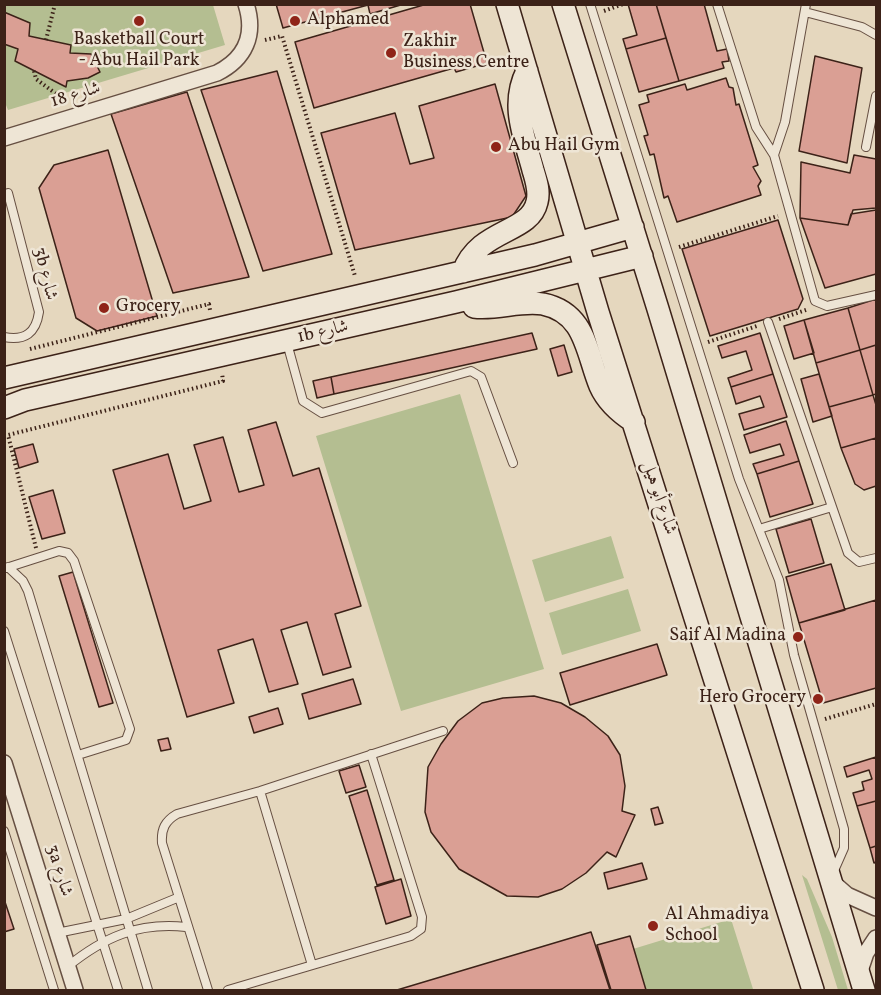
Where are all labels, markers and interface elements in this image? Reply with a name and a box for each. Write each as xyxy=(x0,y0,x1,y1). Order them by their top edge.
place label: Alphamed xyxy=(307,10,389,32)
marker: Basketball Court - Abu Hail Park xyxy=(132,14,146,28)
marker: Alphamed xyxy=(288,14,302,28)
place label: Basketball Court - Abu Hail Park xyxy=(74,30,204,72)
place label: Zakhir Business Centre xyxy=(403,32,529,74)
marker: Zakhir Business Centre xyxy=(384,46,398,60)
street label: شارع 18 xyxy=(48,78,104,114)
place label: Abu Hail Gym xyxy=(508,136,620,158)
marker: Abu Hail Gym xyxy=(489,140,503,154)
street label: 3b شارع xyxy=(27,245,61,303)
place label: Grocery xyxy=(116,297,180,319)
marker: Grocery xyxy=(97,301,111,315)
street label: 1b شارع xyxy=(295,317,351,349)
street label: شارع أبو هيل xyxy=(636,458,680,538)
place label: Saif Al Madina xyxy=(669,626,786,648)
marker: Saif Al Madina xyxy=(791,630,805,644)
place label: Hero Grocery xyxy=(699,688,806,710)
marker: Hero Grocery xyxy=(811,692,825,706)
street label: 3a شارع xyxy=(40,842,76,900)
place label: Al Ahmadiya School xyxy=(665,905,769,948)
marker: Al Ahmadiya School xyxy=(646,919,660,933)

